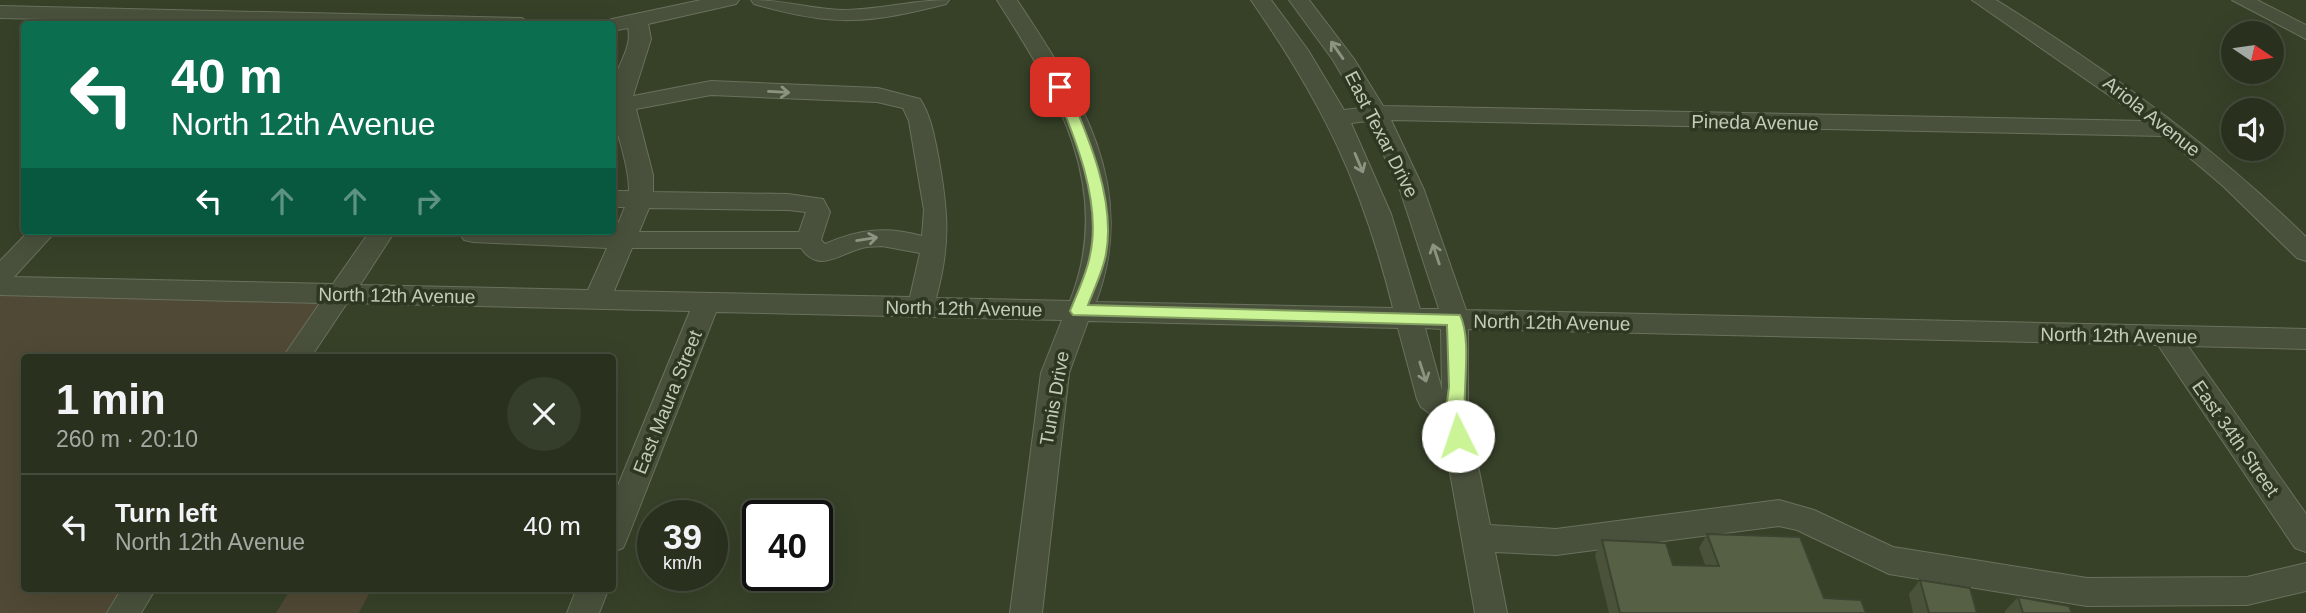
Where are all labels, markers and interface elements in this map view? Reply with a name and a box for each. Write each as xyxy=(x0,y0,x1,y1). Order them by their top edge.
north arrow xyxy=(2221,21,2284,84)
map controls xyxy=(2221,21,2284,161)
one-way arrow xyxy=(1330,41,1344,60)
icon: left xyxy=(56,49,147,140)
text: 40 m xyxy=(171,49,283,103)
pin xyxy=(1030,57,1090,117)
icon: arrive xyxy=(1041,68,1079,106)
street label: East Texar Drive xyxy=(1341,68,1422,201)
street label: Ariola Avenue xyxy=(2099,72,2204,161)
one-way arrow xyxy=(767,85,790,98)
button: sound xyxy=(2221,98,2284,161)
text: North 12th Avenue xyxy=(171,106,436,142)
street label: Pineda Avenue xyxy=(1691,111,1819,134)
one-way arrow xyxy=(1353,152,1366,173)
icon: left xyxy=(190,182,228,220)
icon: ahead xyxy=(263,182,301,220)
icon: ahead xyxy=(336,182,374,220)
icon: right xyxy=(409,182,447,220)
one-way arrow xyxy=(855,232,878,245)
one-way arrow xyxy=(1428,243,1441,265)
street label: North 12th Avenue xyxy=(318,284,476,307)
street label: North 12th Avenue xyxy=(885,297,1043,320)
street label: North 12th Avenue xyxy=(1473,311,1631,334)
street label: North 12th Avenue xyxy=(2040,324,2198,347)
street label: East Maura Street xyxy=(629,327,706,477)
street label: Tunis Drive xyxy=(1036,349,1073,447)
one-way arrow xyxy=(1418,361,1430,383)
text: 1 min xyxy=(56,376,166,423)
street label: East 34th Street xyxy=(2188,376,2284,501)
button: close xyxy=(507,377,581,451)
position arrow xyxy=(1421,399,1495,473)
text: 260 m · 20:10 xyxy=(56,426,198,452)
text: Turn left xyxy=(115,498,217,528)
speed limit sign: 40 xyxy=(742,500,833,591)
icon: left xyxy=(56,508,94,546)
text: 40 m xyxy=(523,511,581,541)
text: 39 xyxy=(663,517,702,556)
text: North 12th Avenue xyxy=(115,529,305,555)
text: km/h xyxy=(663,553,702,573)

